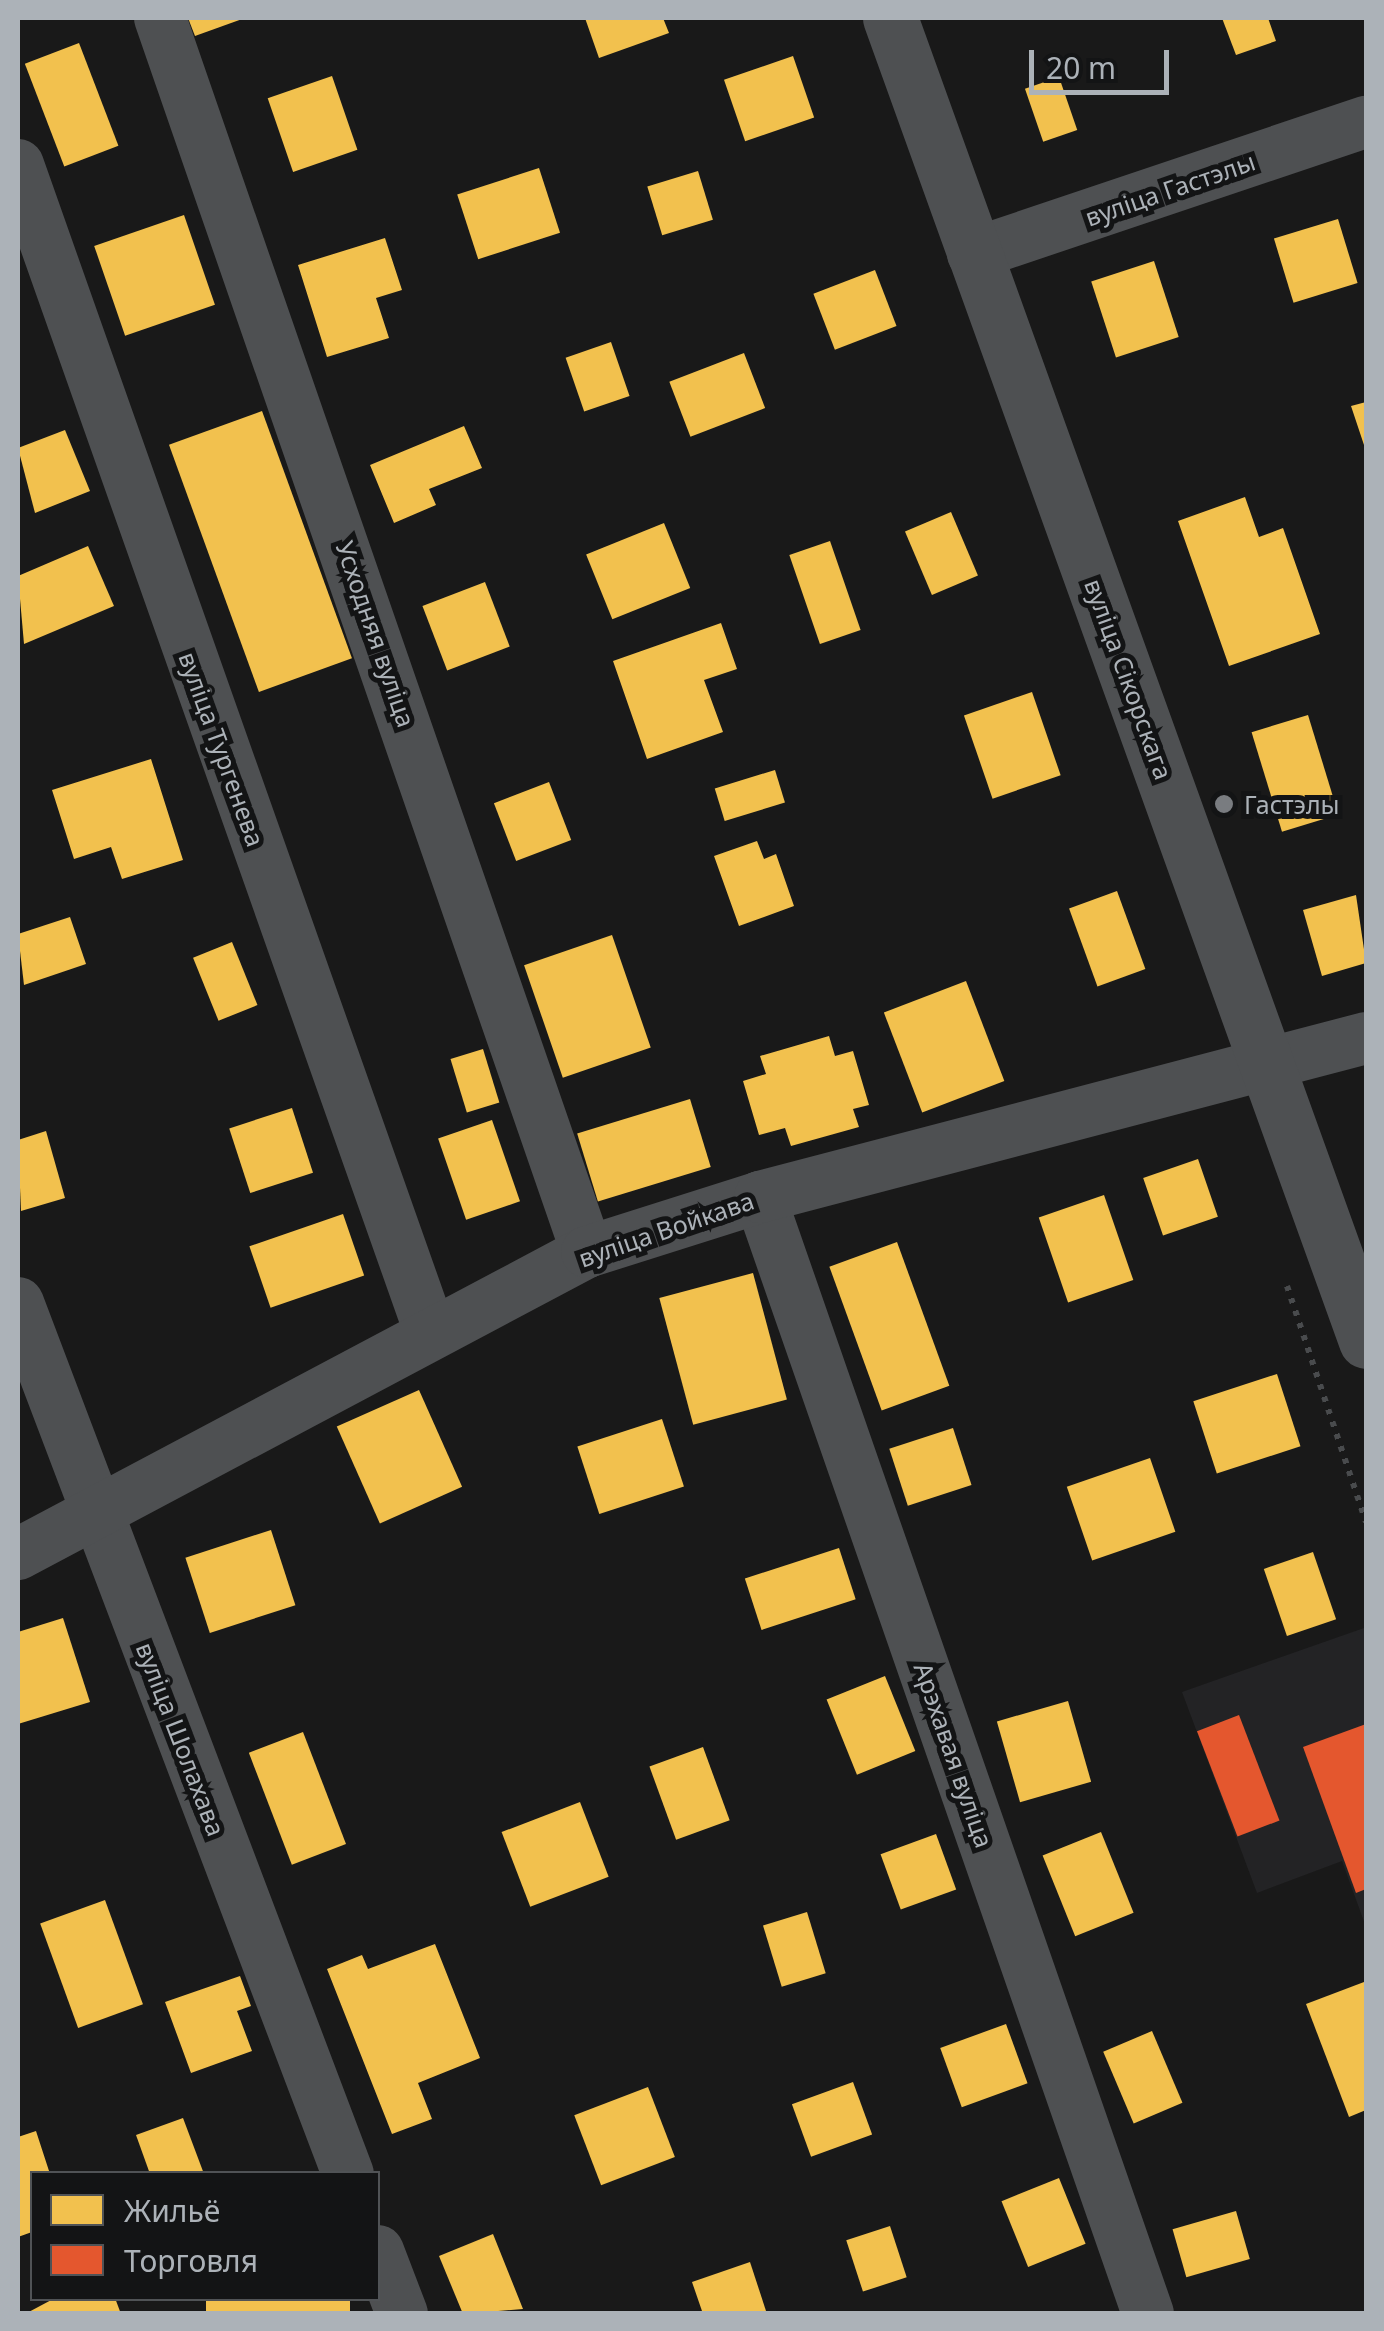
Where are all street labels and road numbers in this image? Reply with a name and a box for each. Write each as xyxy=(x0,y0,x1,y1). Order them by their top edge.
street label: вуліца Гастэлы xyxy=(1081,146,1259,232)
street label: Усходняя вуліца xyxy=(330,537,422,731)
street label: вуліца Сікорскага xyxy=(1079,575,1179,783)
street label: вуліца Тургенева xyxy=(173,648,271,850)
street label: вуліца Войкава xyxy=(574,1185,758,1273)
street label: вуліца Шолахава xyxy=(130,1638,232,1840)
street label: Арэхавая вуліца xyxy=(908,1659,1000,1851)

